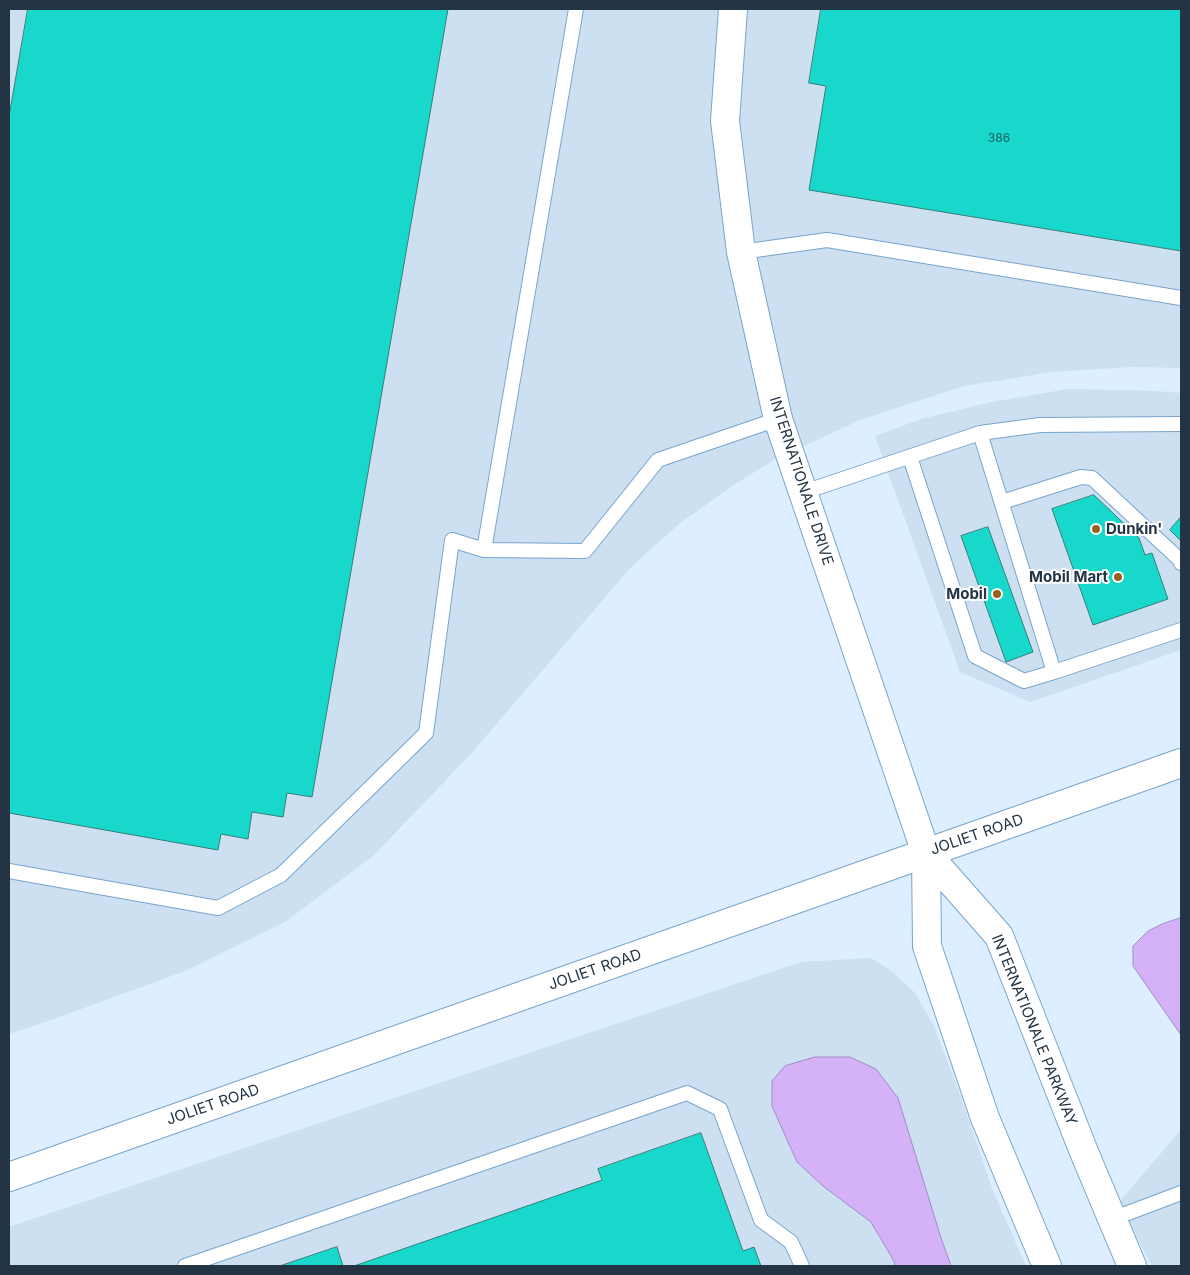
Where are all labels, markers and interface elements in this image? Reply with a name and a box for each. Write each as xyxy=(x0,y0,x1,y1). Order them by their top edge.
house number: 386 xyxy=(988,131,1010,145)
street label: INTERNATIONALE DRIVE xyxy=(765,394,837,568)
place label: Dunkin' xyxy=(1106,520,1162,538)
marker: Dunkin' xyxy=(1090,523,1102,535)
place label: Mobil Mart xyxy=(1029,568,1108,586)
marker: Mobil Mart xyxy=(1112,571,1124,583)
place label: Mobil xyxy=(946,585,987,603)
marker: Mobil xyxy=(991,588,1003,600)
street label: JOLIET ROAD xyxy=(928,811,1026,859)
street label: INTERNATIONALE PARKWAY xyxy=(987,932,1081,1128)
street label: JOLIET ROAD xyxy=(546,946,644,994)
street label: JOLIET ROAD xyxy=(164,1081,262,1129)

